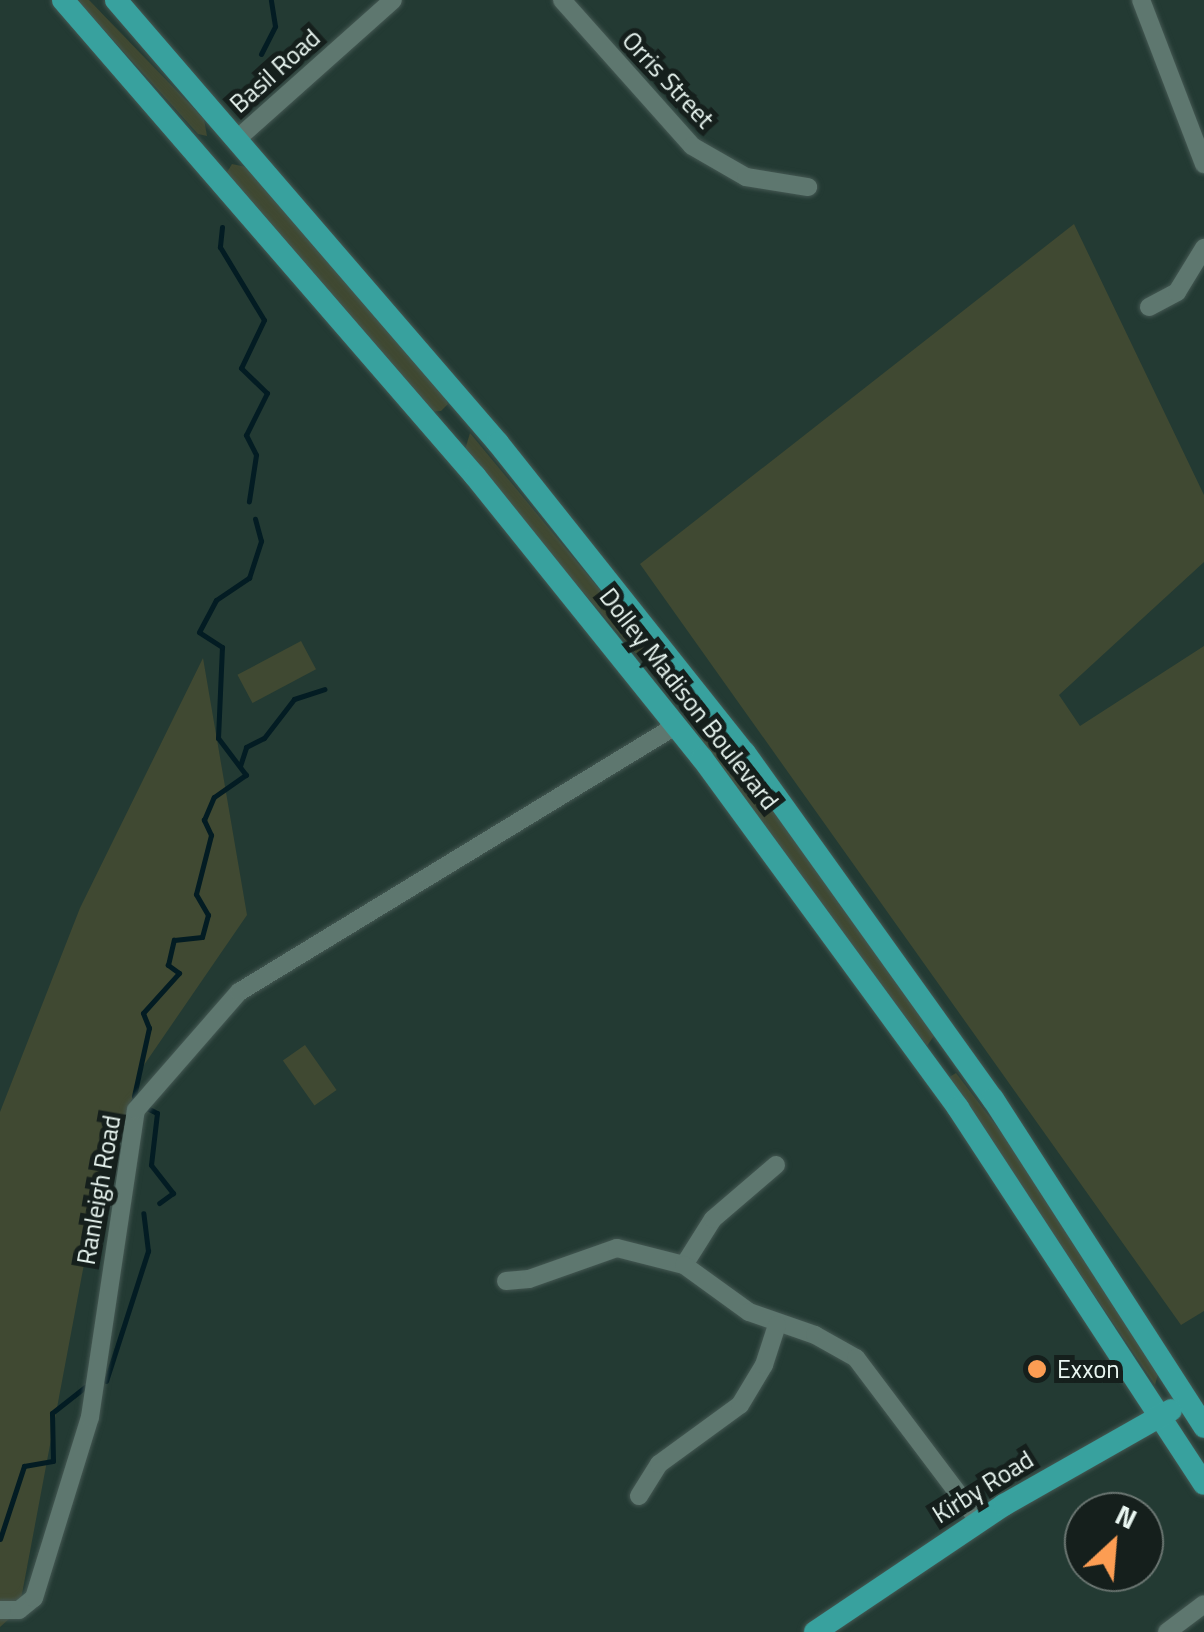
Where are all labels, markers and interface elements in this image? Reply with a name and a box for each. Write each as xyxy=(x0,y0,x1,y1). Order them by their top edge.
street label: Basil Road xyxy=(224,23,326,119)
street label: Orris Street xyxy=(616,26,720,134)
street label: Dolley Madison Boulevard xyxy=(593,582,785,816)
street label: Ranleigh Road xyxy=(71,1113,127,1267)
place label: Exxon xyxy=(1057,1354,1120,1384)
marker: Exxon xyxy=(1026,1358,1048,1380)
street label: Kirby Road xyxy=(927,1444,1039,1530)
north arrow xyxy=(1064,1492,1164,1592)
text: N xyxy=(1108,1493,1145,1540)

